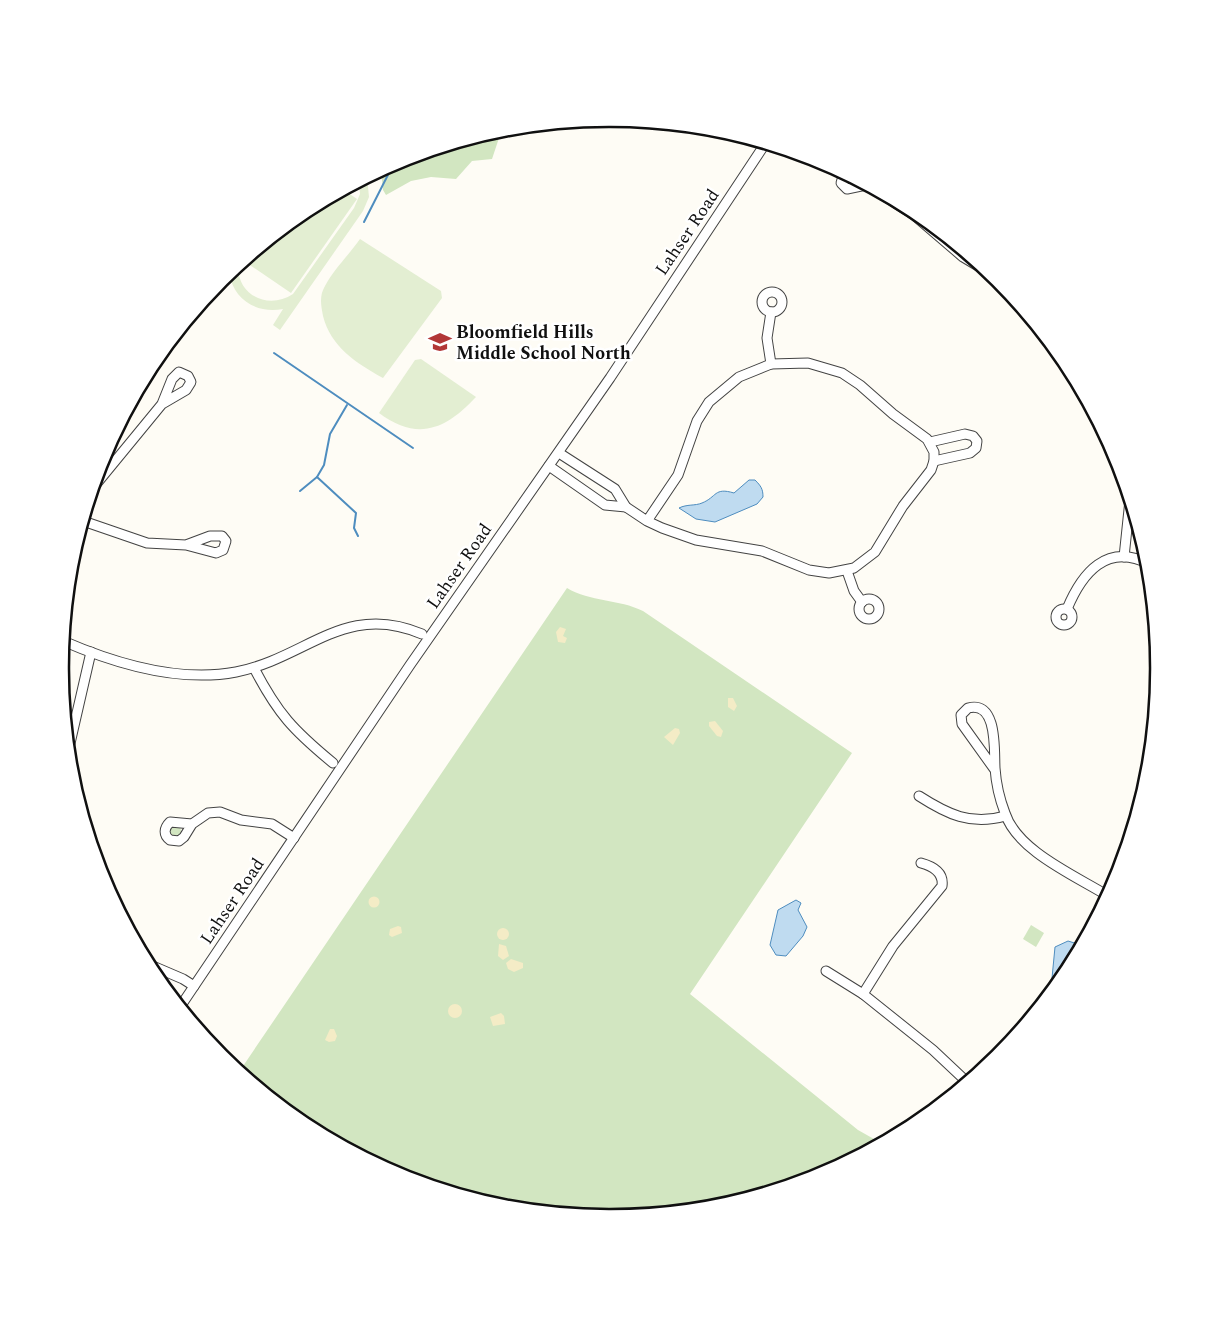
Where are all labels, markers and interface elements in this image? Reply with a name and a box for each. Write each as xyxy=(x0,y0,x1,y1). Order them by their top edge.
street label: Lahser Road xyxy=(648,184,726,281)
place label: Bloomfield Hills Middle School North xyxy=(456,319,631,367)
school or university icon: Bloomfield Hills Middle School North xyxy=(427,329,453,355)
street label: Lahser Road xyxy=(420,518,499,615)
street label: Lahser Road xyxy=(193,853,271,950)

